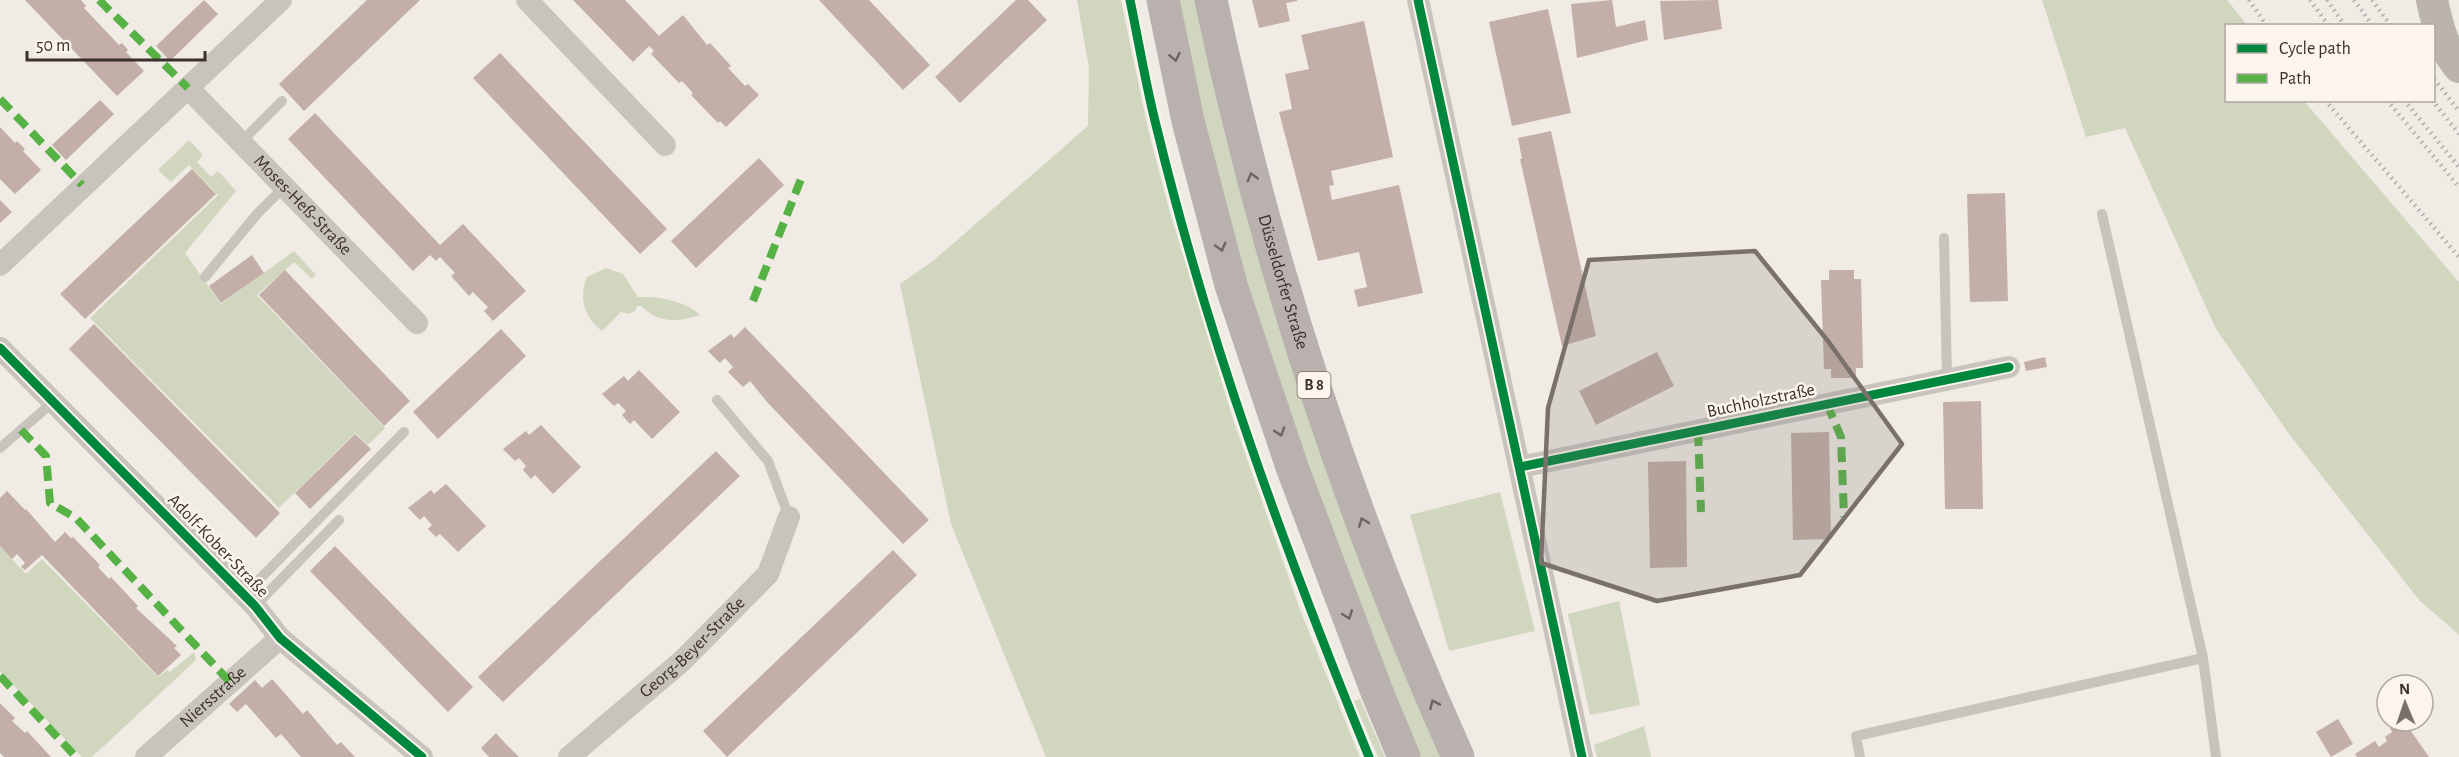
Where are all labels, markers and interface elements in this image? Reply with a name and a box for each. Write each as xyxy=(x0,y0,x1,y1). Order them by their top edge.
scale bar xyxy=(27,24,206,62)
legend xyxy=(2225,24,2435,102)
text: 50 m xyxy=(36,37,70,55)
text: Cycle path xyxy=(2279,40,2351,58)
one-way arrow xyxy=(1167,52,1180,62)
text: Path xyxy=(2279,70,2311,88)
street label: Moses-Heß-Straße xyxy=(250,152,355,259)
one-way arrow xyxy=(1247,172,1259,183)
street label: Düsseldorfer Straße xyxy=(1254,213,1311,352)
one-way arrow xyxy=(1214,241,1226,251)
road number: B 8 xyxy=(1298,372,1330,398)
street label: Buchholzstraße xyxy=(1705,381,1817,421)
one-way arrow xyxy=(1273,426,1285,437)
street label: Adolf-Kober-Straße xyxy=(164,491,272,601)
one-way arrow xyxy=(1357,517,1370,528)
street label: Georg-Beyer-Straße xyxy=(636,594,749,702)
one-way arrow xyxy=(1340,609,1353,620)
street label: Niersstraße xyxy=(177,663,250,731)
north arrow xyxy=(2375,673,2435,733)
text: N xyxy=(2399,681,2410,697)
one-way arrow xyxy=(1429,699,1441,710)

